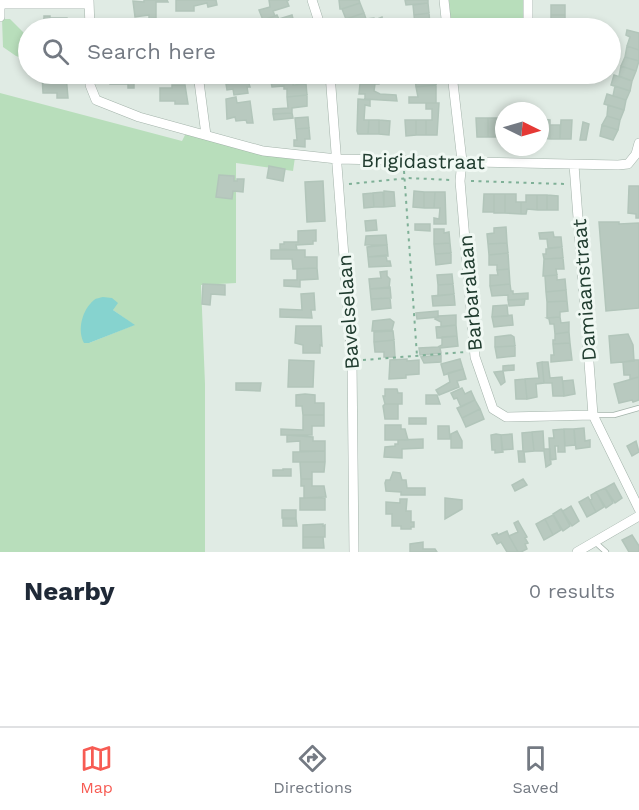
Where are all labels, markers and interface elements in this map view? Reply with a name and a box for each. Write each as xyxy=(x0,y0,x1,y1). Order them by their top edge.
search box xyxy=(18,18,621,84)
icon: search xyxy=(39,35,72,68)
text: Search here xyxy=(87,39,216,64)
north arrow xyxy=(495,102,549,156)
street label: Brigidastraat xyxy=(361,148,486,174)
street label: Damiaanstraat xyxy=(567,217,601,362)
street label: Barbaralaan xyxy=(453,234,487,352)
street label: Bavelselaan xyxy=(332,254,364,370)
text: Nearby xyxy=(24,576,115,606)
text: 0 results xyxy=(529,579,615,603)
tab: Map xyxy=(80,742,113,797)
tab: Directions xyxy=(273,742,352,797)
tab: Saved xyxy=(512,742,559,797)

